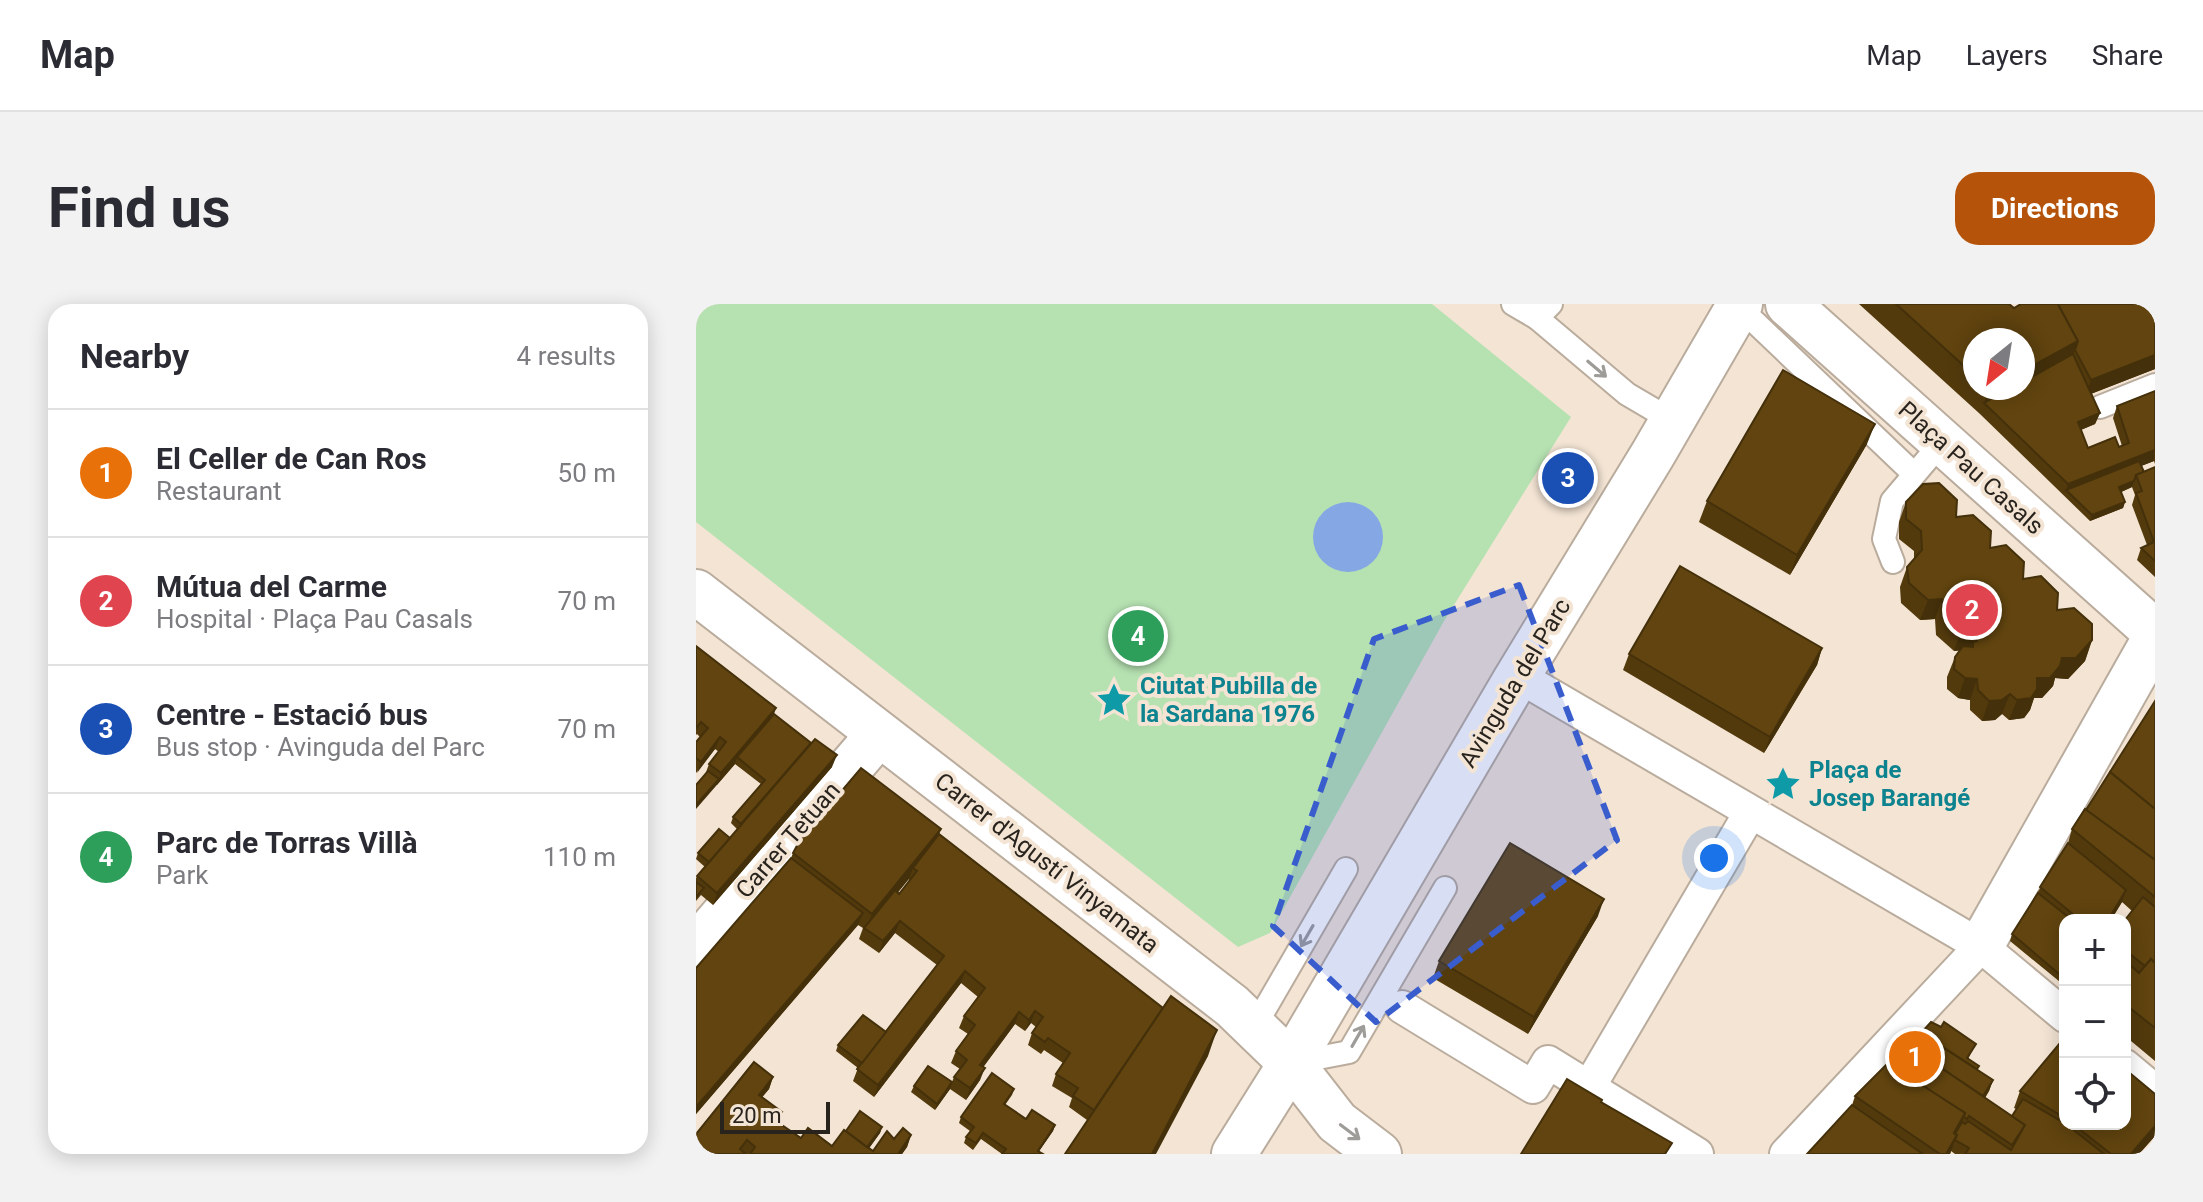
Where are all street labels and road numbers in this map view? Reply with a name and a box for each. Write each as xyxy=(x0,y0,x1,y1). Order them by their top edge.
street label: Plaça Pau Casals xyxy=(1893,396,2049,540)
street label: Avinguda del Parc xyxy=(1454,594,1576,772)
street label: Carrer d'Agustí Vinyamata xyxy=(930,767,1164,959)
street label: Carrer Tetuan xyxy=(730,776,846,904)

